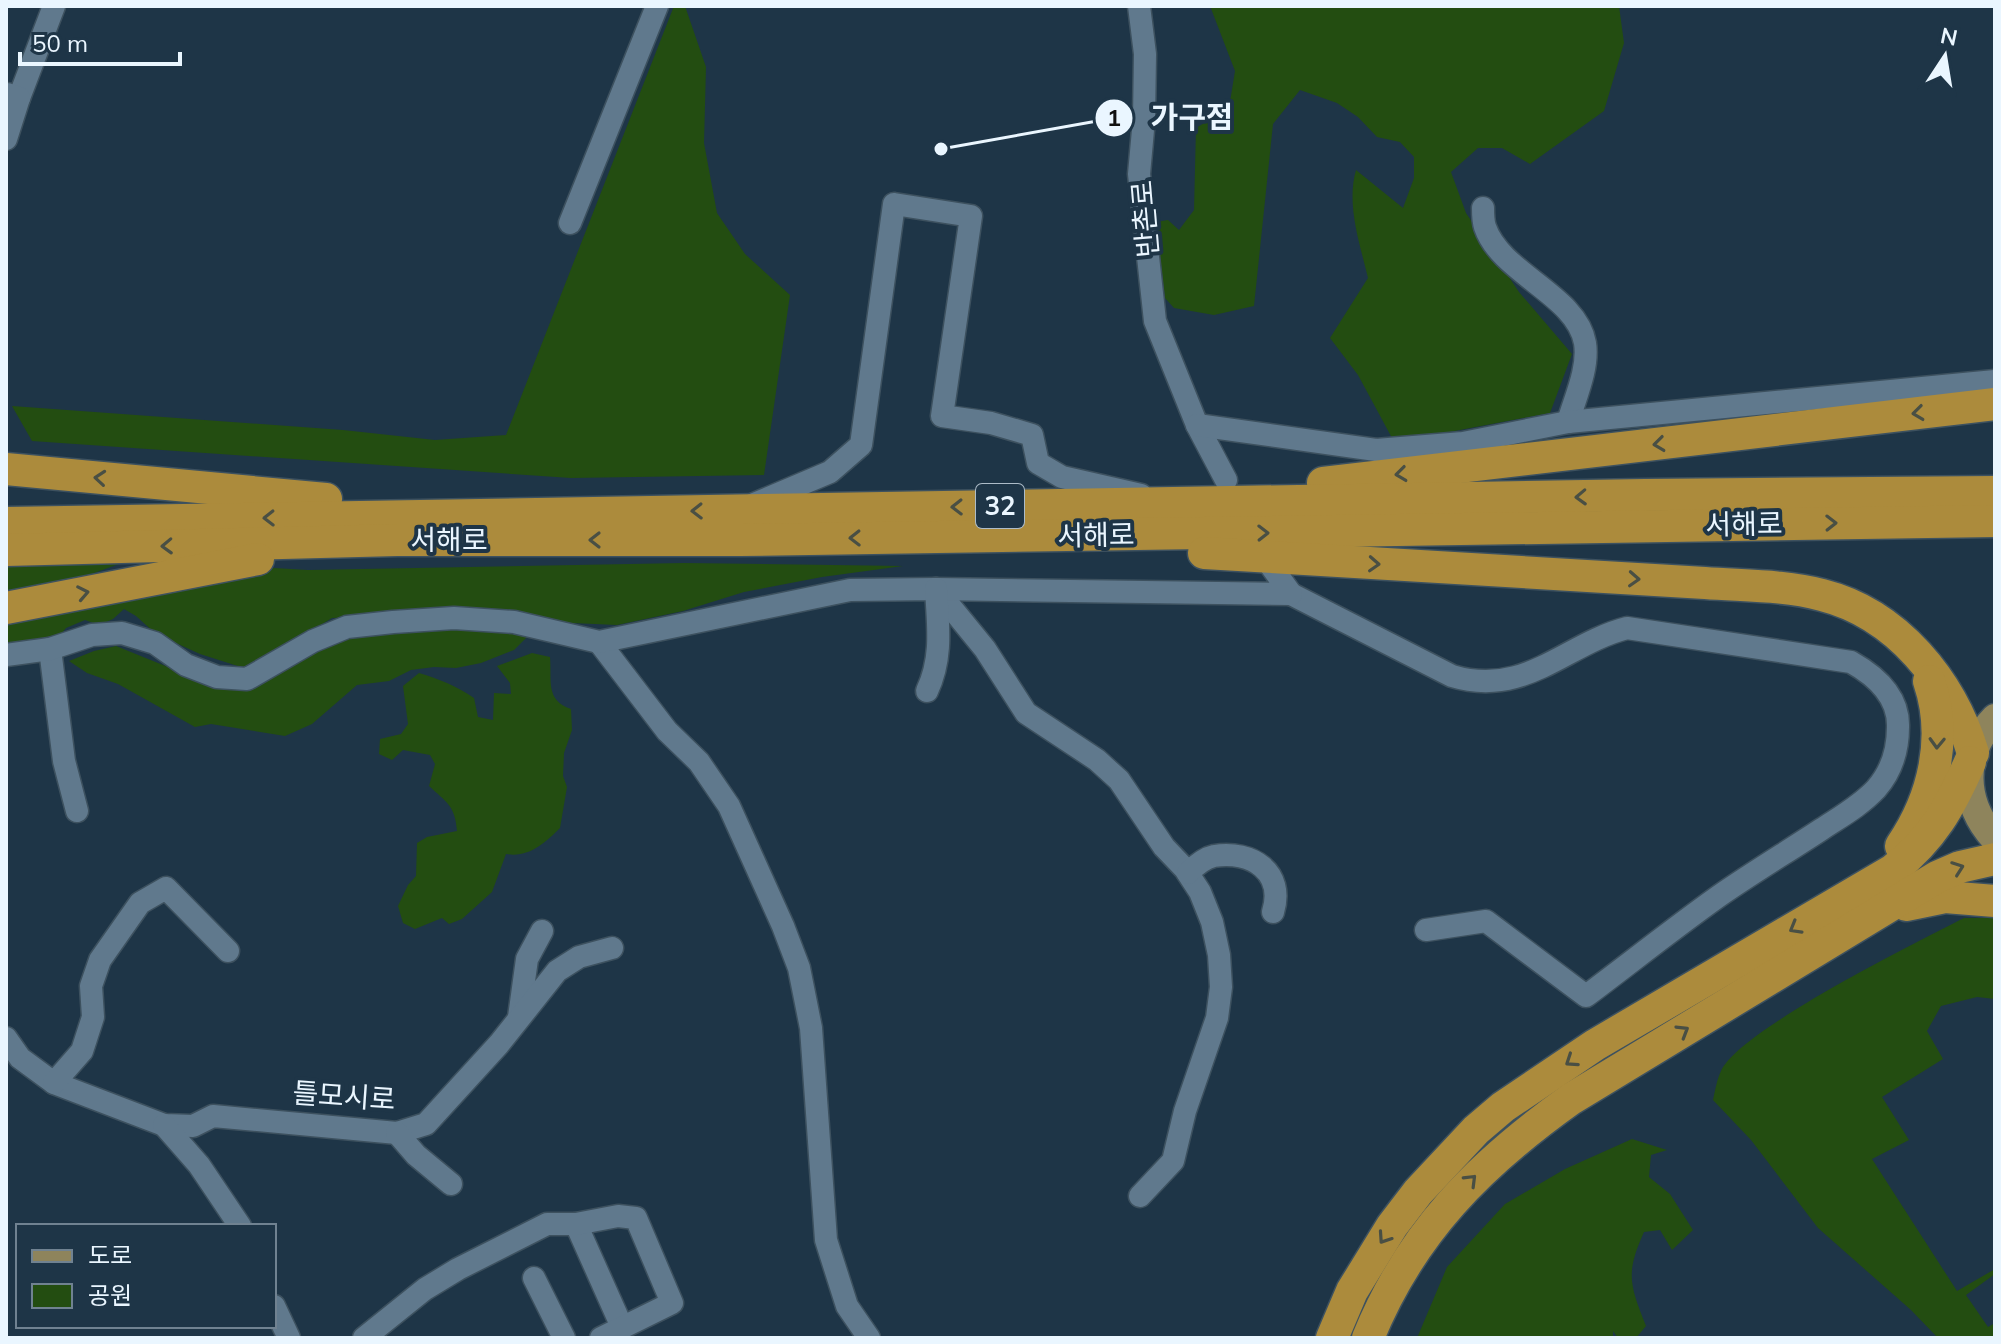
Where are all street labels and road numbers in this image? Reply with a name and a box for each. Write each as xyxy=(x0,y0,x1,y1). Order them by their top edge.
street label: 반촌로 xyxy=(1124,179,1165,259)
road number: 32 xyxy=(976,484,1024,528)
street label: 서해로 xyxy=(1705,505,1783,542)
street label: 서해로 xyxy=(1057,516,1135,553)
street label: 서해로 xyxy=(410,522,488,557)
street label: 틀모시로 xyxy=(291,1074,397,1117)

